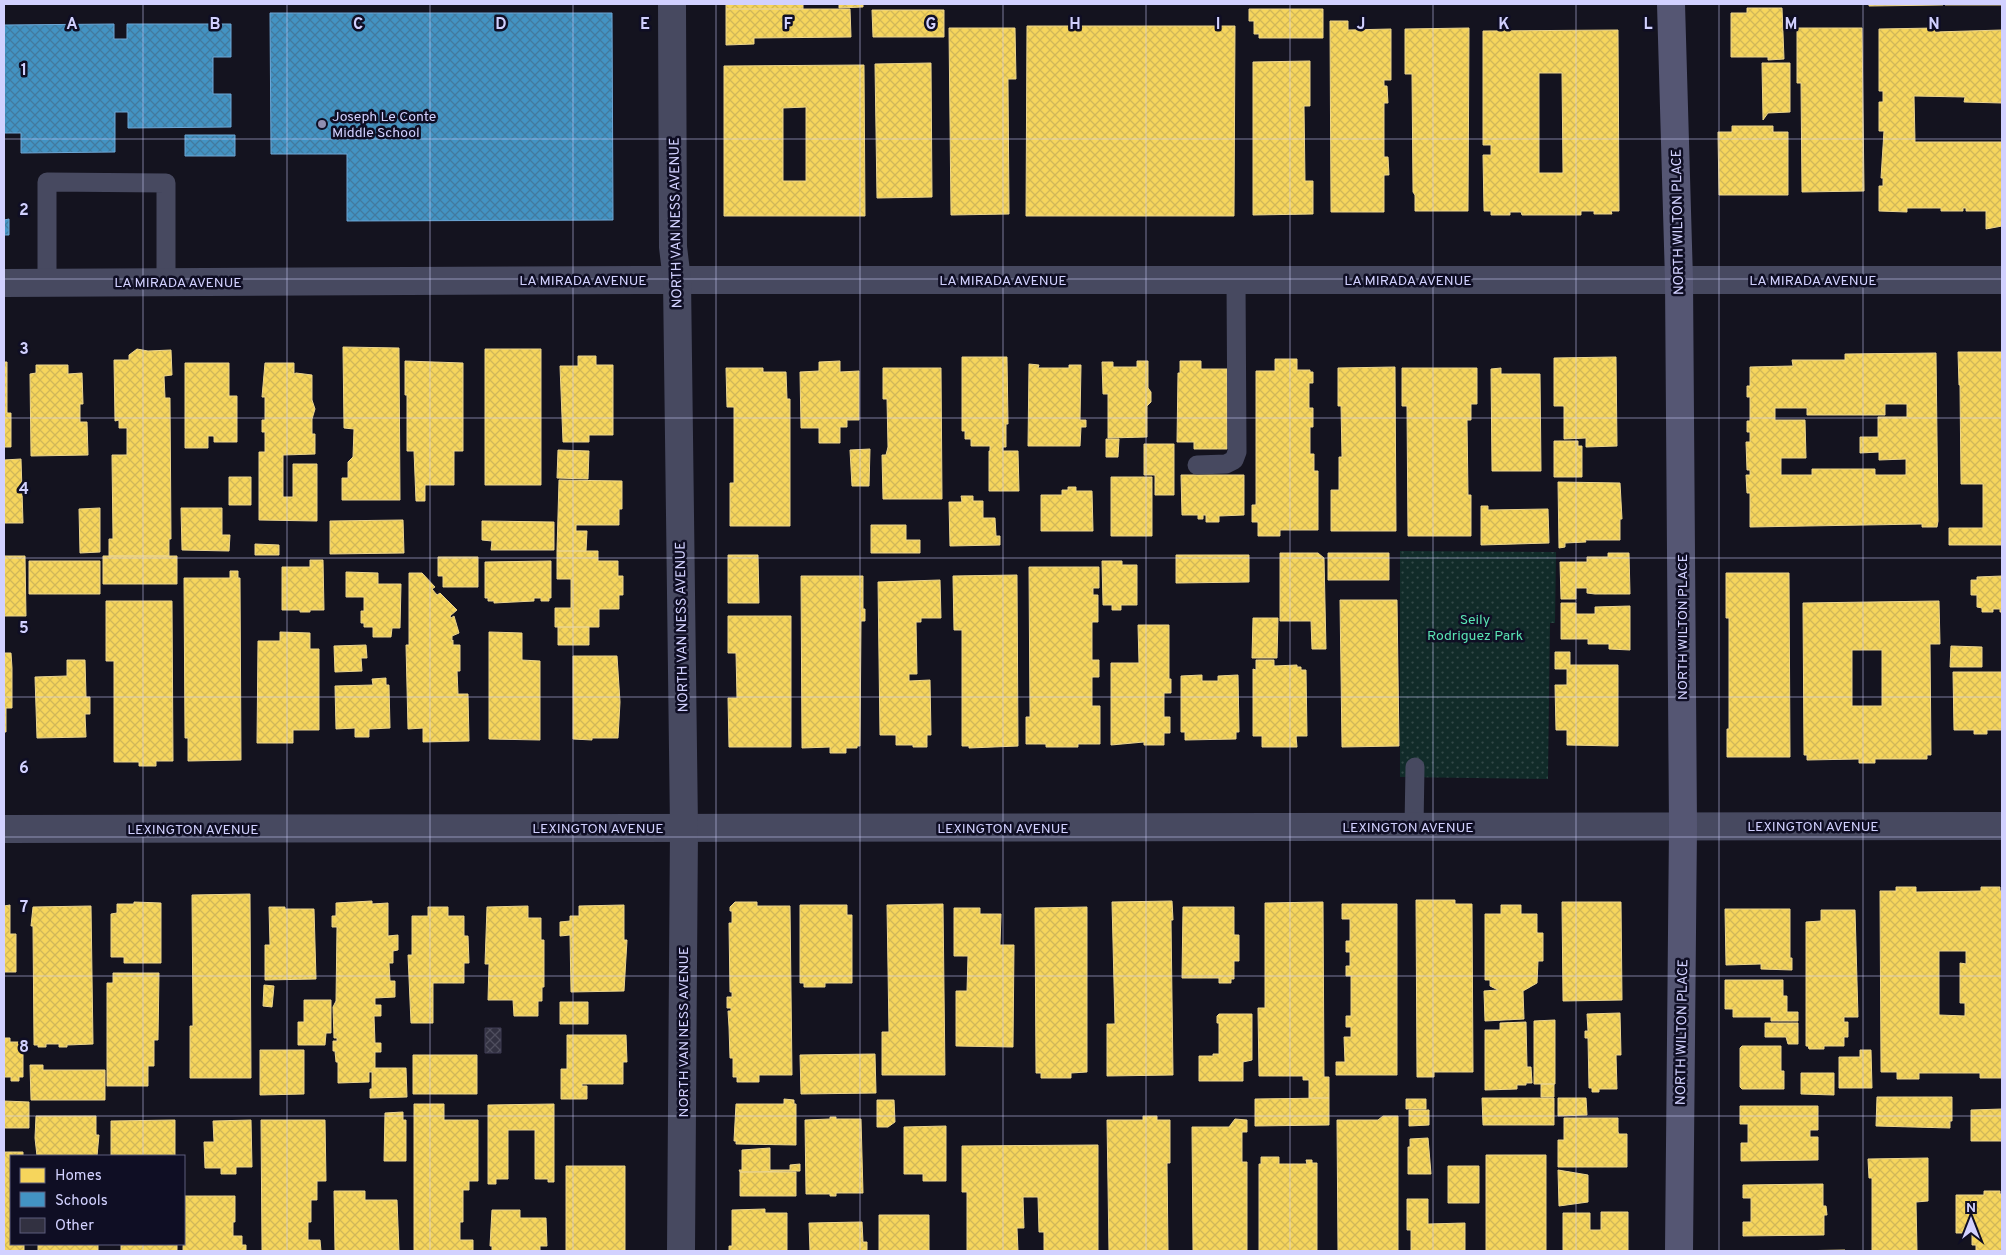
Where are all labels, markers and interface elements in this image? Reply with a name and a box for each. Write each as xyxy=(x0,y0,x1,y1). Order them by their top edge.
text: A xyxy=(66,15,78,35)
text: B xyxy=(209,15,221,35)
text: C xyxy=(353,15,363,35)
text: D xyxy=(495,15,507,35)
text: E xyxy=(640,15,650,35)
text: F xyxy=(783,15,793,35)
text: G xyxy=(926,15,936,35)
text: H xyxy=(1069,15,1081,35)
text: I xyxy=(1216,15,1220,35)
text: J xyxy=(1357,15,1365,35)
text: K xyxy=(1498,15,1510,35)
text: L xyxy=(1643,15,1653,35)
text: M xyxy=(1785,15,1797,35)
text: N xyxy=(1928,15,1940,35)
text: 1 xyxy=(21,61,27,81)
place label: Joseph Le Conte Middle School xyxy=(332,109,436,142)
marker: Joseph Le Conte Middle School xyxy=(316,118,328,130)
street label: NORTH VAN NESS AVENUE xyxy=(667,137,686,309)
street label: NORTH WILTON PLACE xyxy=(1669,149,1688,295)
text: 2 xyxy=(19,201,29,221)
street label: LA MIRADA AVENUE xyxy=(519,273,647,290)
street label: LA MIRADA AVENUE xyxy=(939,273,1067,290)
street label: LA MIRADA AVENUE xyxy=(1344,273,1472,290)
street label: LA MIRADA AVENUE xyxy=(1749,273,1877,290)
street label: LA MIRADA AVENUE xyxy=(114,275,242,292)
text: 3 xyxy=(19,340,29,360)
text: 4 xyxy=(19,480,29,500)
street label: NORTH VAN NESS AVENUE xyxy=(673,541,692,713)
street label: NORTH WILTON PLACE xyxy=(1675,554,1692,700)
park label: Seily Rodriguez Park xyxy=(1427,612,1523,645)
text: 5 xyxy=(19,619,29,639)
text: 6 xyxy=(19,759,29,779)
street label: LEXINGTON AVENUE xyxy=(1747,819,1879,836)
street label: LEXINGTON AVENUE xyxy=(1342,820,1474,837)
street label: LEXINGTON AVENUE xyxy=(532,821,664,838)
street label: LEXINGTON AVENUE xyxy=(937,821,1069,838)
street label: LEXINGTON AVENUE xyxy=(127,822,259,839)
text: 7 xyxy=(20,898,28,918)
street label: NORTH VAN NESS AVENUE xyxy=(676,947,693,1117)
street label: NORTH WILTON PLACE xyxy=(1673,959,1692,1105)
text: 8 xyxy=(19,1038,29,1058)
legend xyxy=(10,1155,185,1245)
text: Homes xyxy=(55,1167,102,1186)
text: Schools xyxy=(55,1192,108,1211)
north arrow xyxy=(1946,1195,1996,1245)
text: N xyxy=(1966,1200,1976,1217)
text: Other xyxy=(55,1217,94,1236)

